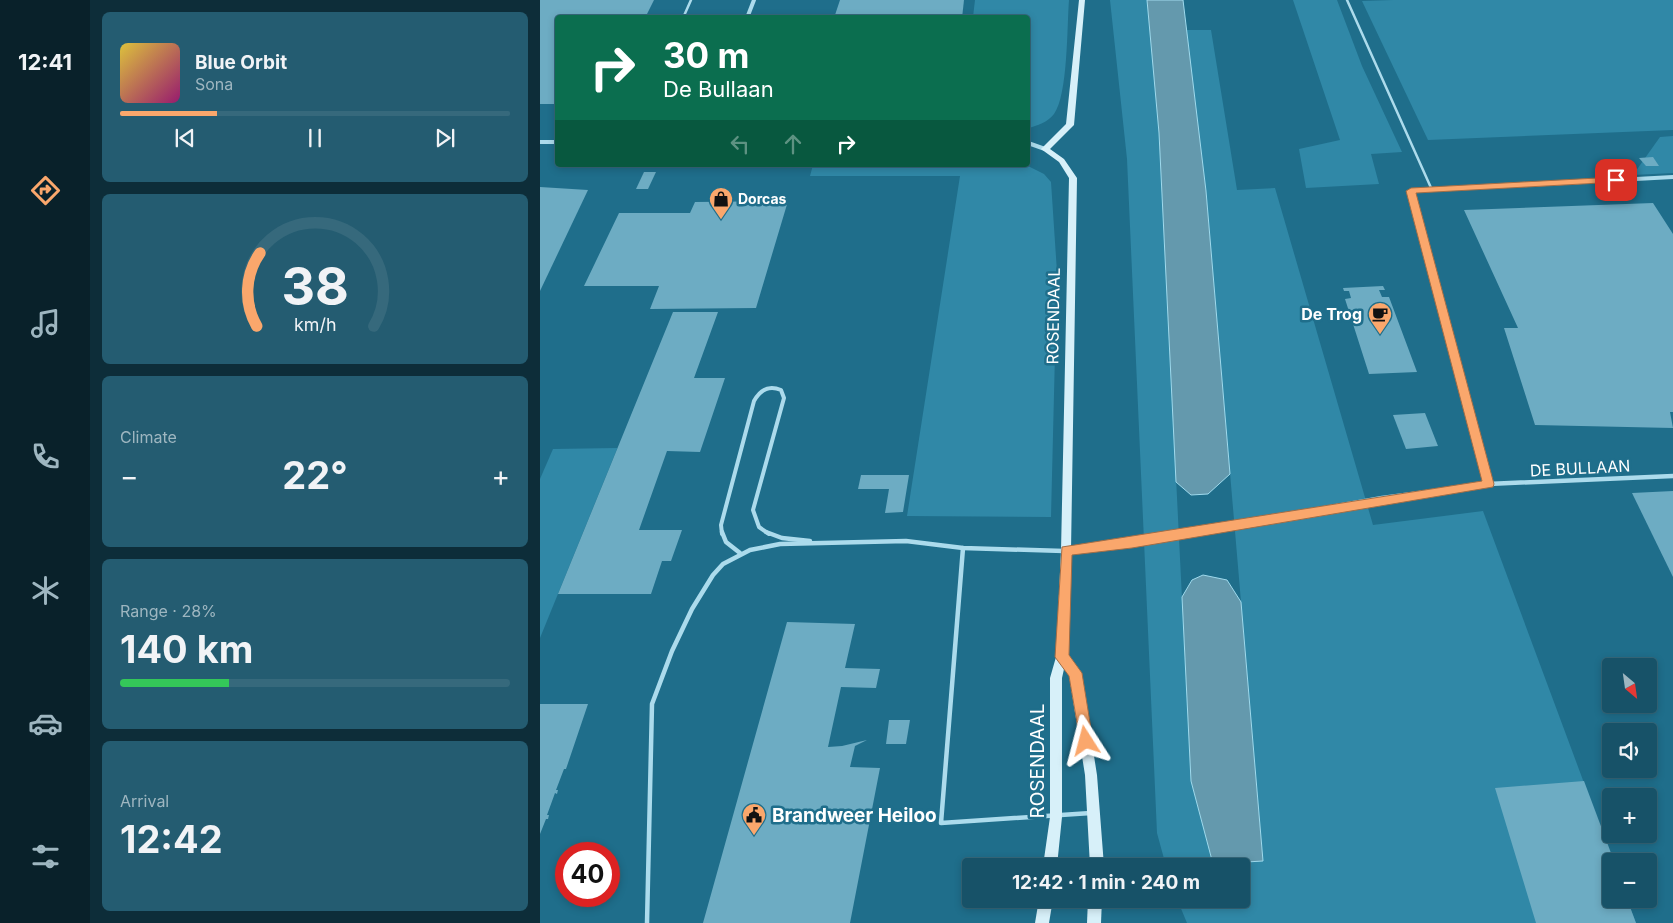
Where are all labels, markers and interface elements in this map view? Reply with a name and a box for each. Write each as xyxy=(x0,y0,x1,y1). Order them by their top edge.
text: 30 m xyxy=(663,34,749,76)
icon: right xyxy=(580,35,645,100)
text: 12:41 xyxy=(18,49,72,75)
text: Blue Orbit xyxy=(195,51,287,74)
text: Sona xyxy=(195,74,233,94)
text: De Bullaan xyxy=(663,76,774,102)
icon: previous xyxy=(171,124,199,152)
icon: pause xyxy=(301,124,329,152)
icon: next xyxy=(431,124,459,152)
icon: left xyxy=(726,130,754,158)
icon: ahead xyxy=(779,130,807,158)
icon: right xyxy=(832,130,860,158)
pin xyxy=(1595,159,1637,201)
icon: arrive xyxy=(1602,166,1630,194)
icon: directions xyxy=(28,173,63,208)
shop icon: Dorcas xyxy=(708,186,734,220)
place label: Dorcas xyxy=(738,190,787,207)
text: 38 xyxy=(281,255,349,318)
street label: ROSENDAAL xyxy=(1042,267,1064,365)
cafe icon: De Trog xyxy=(1367,301,1393,335)
place label: De Trog xyxy=(1301,304,1362,324)
icon: music xyxy=(28,306,63,341)
text: km/h xyxy=(294,314,336,335)
text: Climate xyxy=(120,427,177,447)
icon: phone xyxy=(28,439,63,474)
text: 22° xyxy=(282,452,348,498)
street label: DE BULLAAN xyxy=(1529,455,1631,481)
text: − xyxy=(120,459,139,493)
text: + xyxy=(491,459,510,493)
icon: climate xyxy=(28,573,63,608)
text: Range · 28% xyxy=(120,601,217,621)
text: 140 km xyxy=(120,626,253,672)
north arrow xyxy=(1602,658,1658,712)
map controls xyxy=(1602,658,1657,908)
street label: ROSENDAAL xyxy=(1026,704,1049,818)
icon: car xyxy=(28,706,63,741)
position arrow xyxy=(1059,714,1111,766)
button: sound xyxy=(1602,723,1657,778)
button: + xyxy=(1602,788,1657,843)
text: Arrival xyxy=(120,791,169,811)
public building icon: Brandweer Heiloo xyxy=(741,802,767,836)
place label: Brandweer Heiloo xyxy=(772,804,937,827)
text: 12:42 xyxy=(120,816,223,862)
icon: filters xyxy=(28,839,63,874)
speed limit sign: 40 xyxy=(555,842,620,907)
button: − xyxy=(1602,853,1657,908)
text: 12:42 · 1 min · 240 m xyxy=(1012,871,1200,894)

